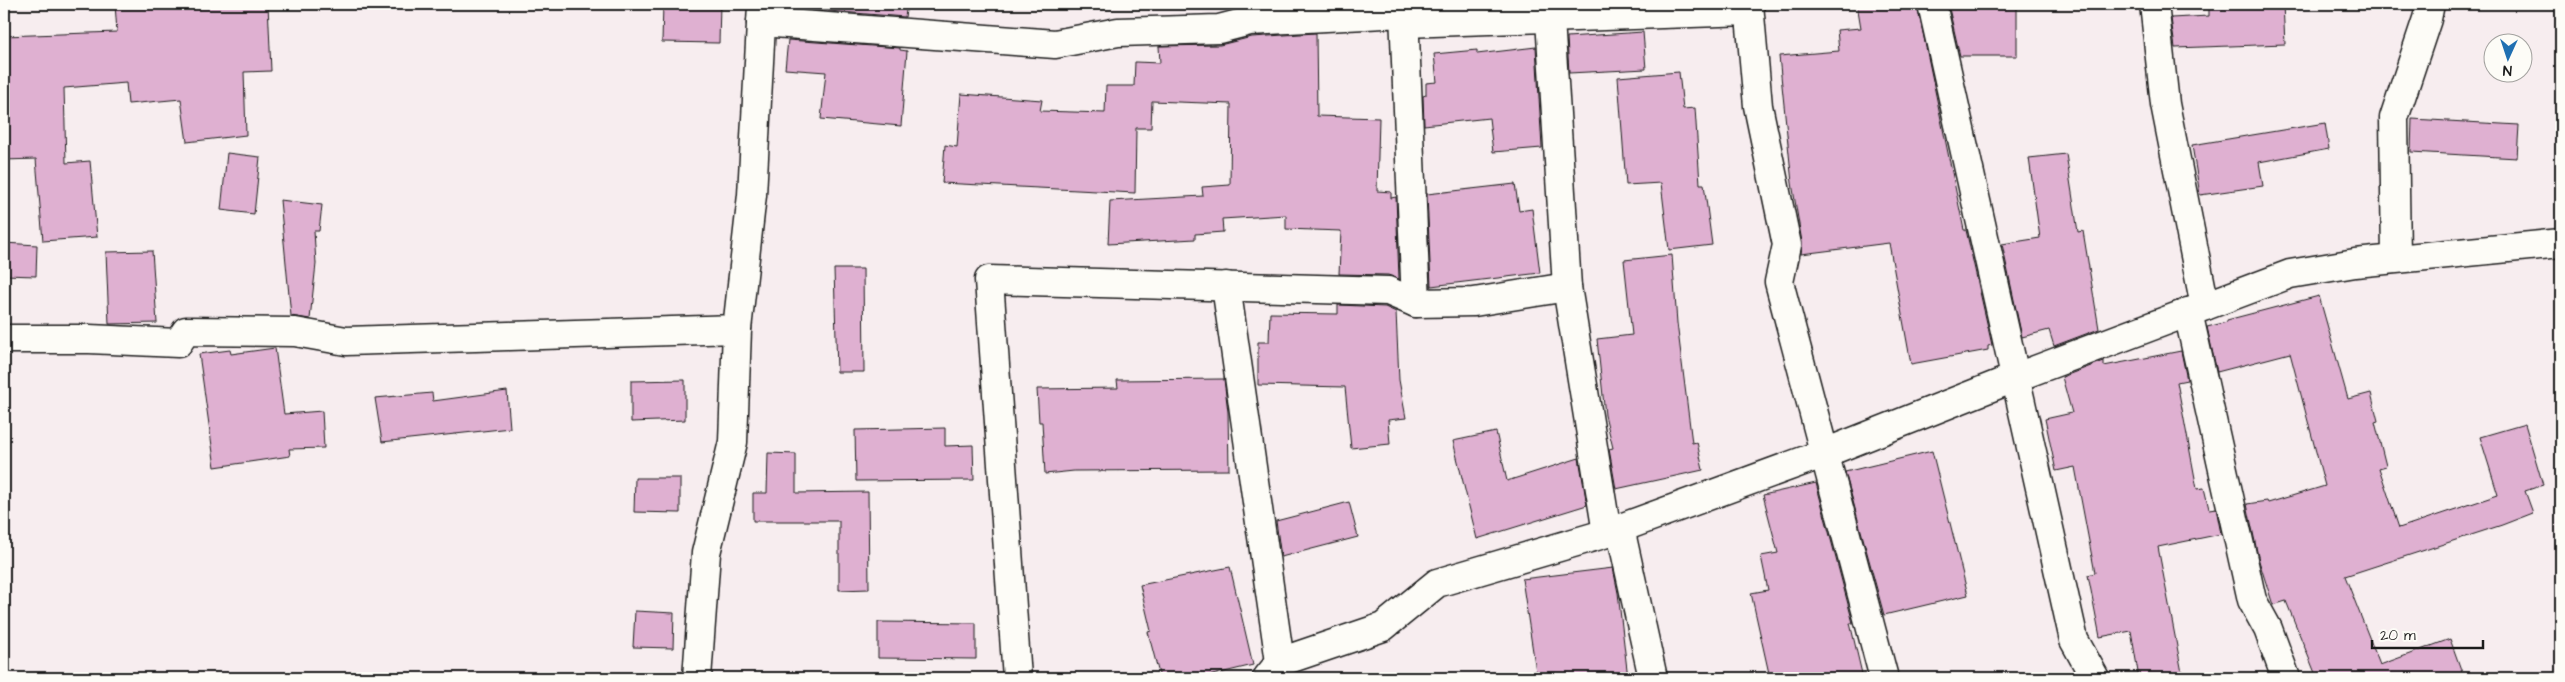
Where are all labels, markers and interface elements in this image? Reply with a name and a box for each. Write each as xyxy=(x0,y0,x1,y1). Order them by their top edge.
north arrow xyxy=(2482,32,2532,82)
text: N xyxy=(2502,60,2512,80)
scale bar xyxy=(2372,617,2484,649)
text: 20 m xyxy=(2380,625,2416,646)

